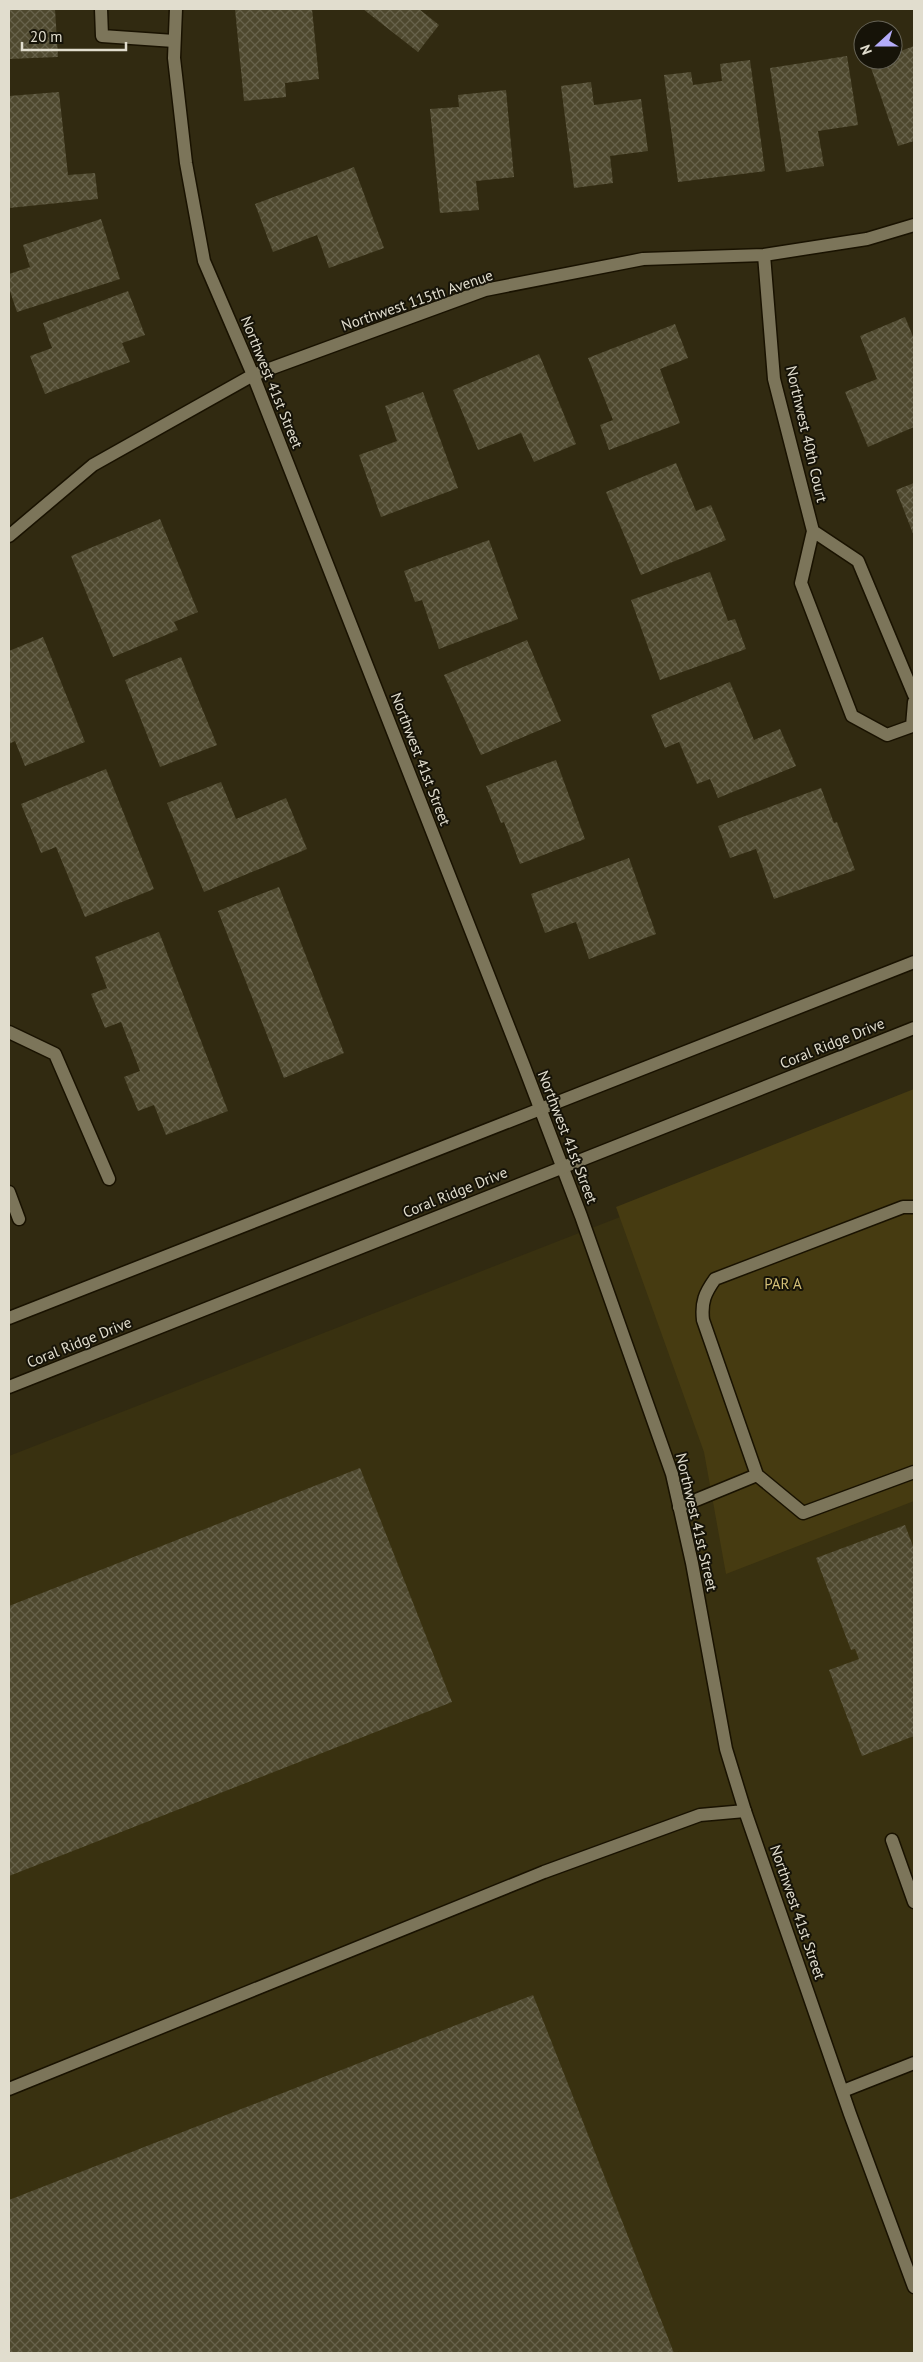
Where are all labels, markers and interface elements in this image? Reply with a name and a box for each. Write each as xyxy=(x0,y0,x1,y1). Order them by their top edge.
scale bar xyxy=(22,20,126,52)
north arrow xyxy=(853,20,903,70)
text: 20 m xyxy=(30,27,63,46)
text: N xyxy=(856,42,876,57)
street label: Northwest 115th Avenue xyxy=(339,265,495,335)
street label: Northwest 41st Street xyxy=(237,313,307,451)
street label: Northwest 40th Court xyxy=(782,364,832,504)
street label: Northwest 41st Street xyxy=(387,690,455,828)
street label: Coral Ridge Drive xyxy=(777,1013,887,1073)
street label: Northwest 41st Street xyxy=(534,1068,602,1206)
street label: Coral Ridge Drive xyxy=(400,1162,510,1222)
park label: PAR A xyxy=(764,1274,802,1293)
street label: Coral Ridge Drive xyxy=(24,1312,134,1372)
street label: Northwest 41st Street xyxy=(672,1451,722,1593)
street label: Northwest 41st Street xyxy=(766,1842,830,1982)

